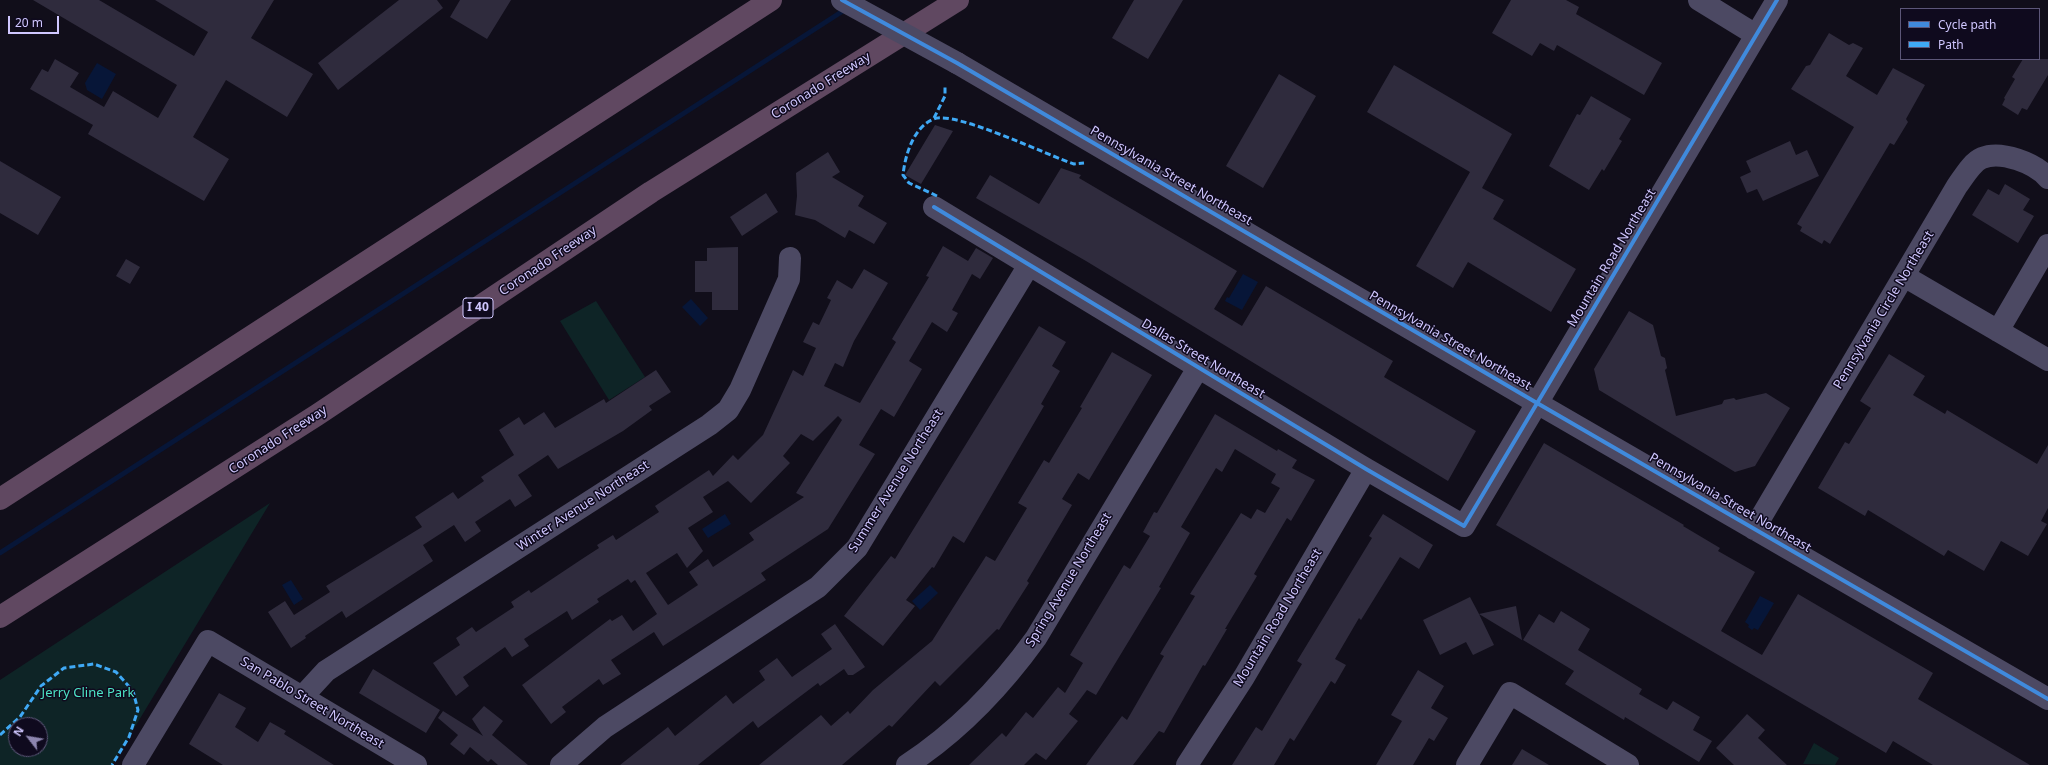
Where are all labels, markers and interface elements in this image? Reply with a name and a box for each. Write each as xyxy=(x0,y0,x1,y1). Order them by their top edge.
scale bar xyxy=(10,8,61,34)
legend xyxy=(1900,8,2040,60)
text: 20 m xyxy=(15,14,43,31)
text: Cycle path xyxy=(1938,16,1996,33)
text: Path xyxy=(1938,36,1964,53)
street label: Coronado Freeway xyxy=(769,49,873,123)
street label: Pennsylvania Street Northeast xyxy=(1087,123,1255,229)
street label: Mountain Road Northeast xyxy=(1565,186,1659,330)
street label: Coronado Freeway xyxy=(496,223,600,299)
street label: Pennsylvania Circle Northeast xyxy=(1830,228,1938,392)
street label: Pennsylvania Street Northeast xyxy=(1366,288,1534,394)
road number: I 40 xyxy=(463,298,493,318)
street label: Dallas Street Northeast xyxy=(1138,316,1268,402)
street label: Coronado Freeway xyxy=(226,402,330,478)
street label: Summer Avenue Northeast xyxy=(845,406,947,556)
street label: Pennsylvania Street Northeast xyxy=(1646,450,1814,556)
street label: Winter Avenue Northeast xyxy=(514,457,652,555)
street label: Spring Avenue Northeast xyxy=(1023,510,1115,650)
street label: Mountain Road Northeast xyxy=(1231,546,1325,690)
street label: San Pablo Street Northeast xyxy=(237,654,387,752)
park label: Jerry Cline Park xyxy=(42,685,134,701)
north arrow xyxy=(8,717,48,757)
text: N xyxy=(9,723,27,739)

